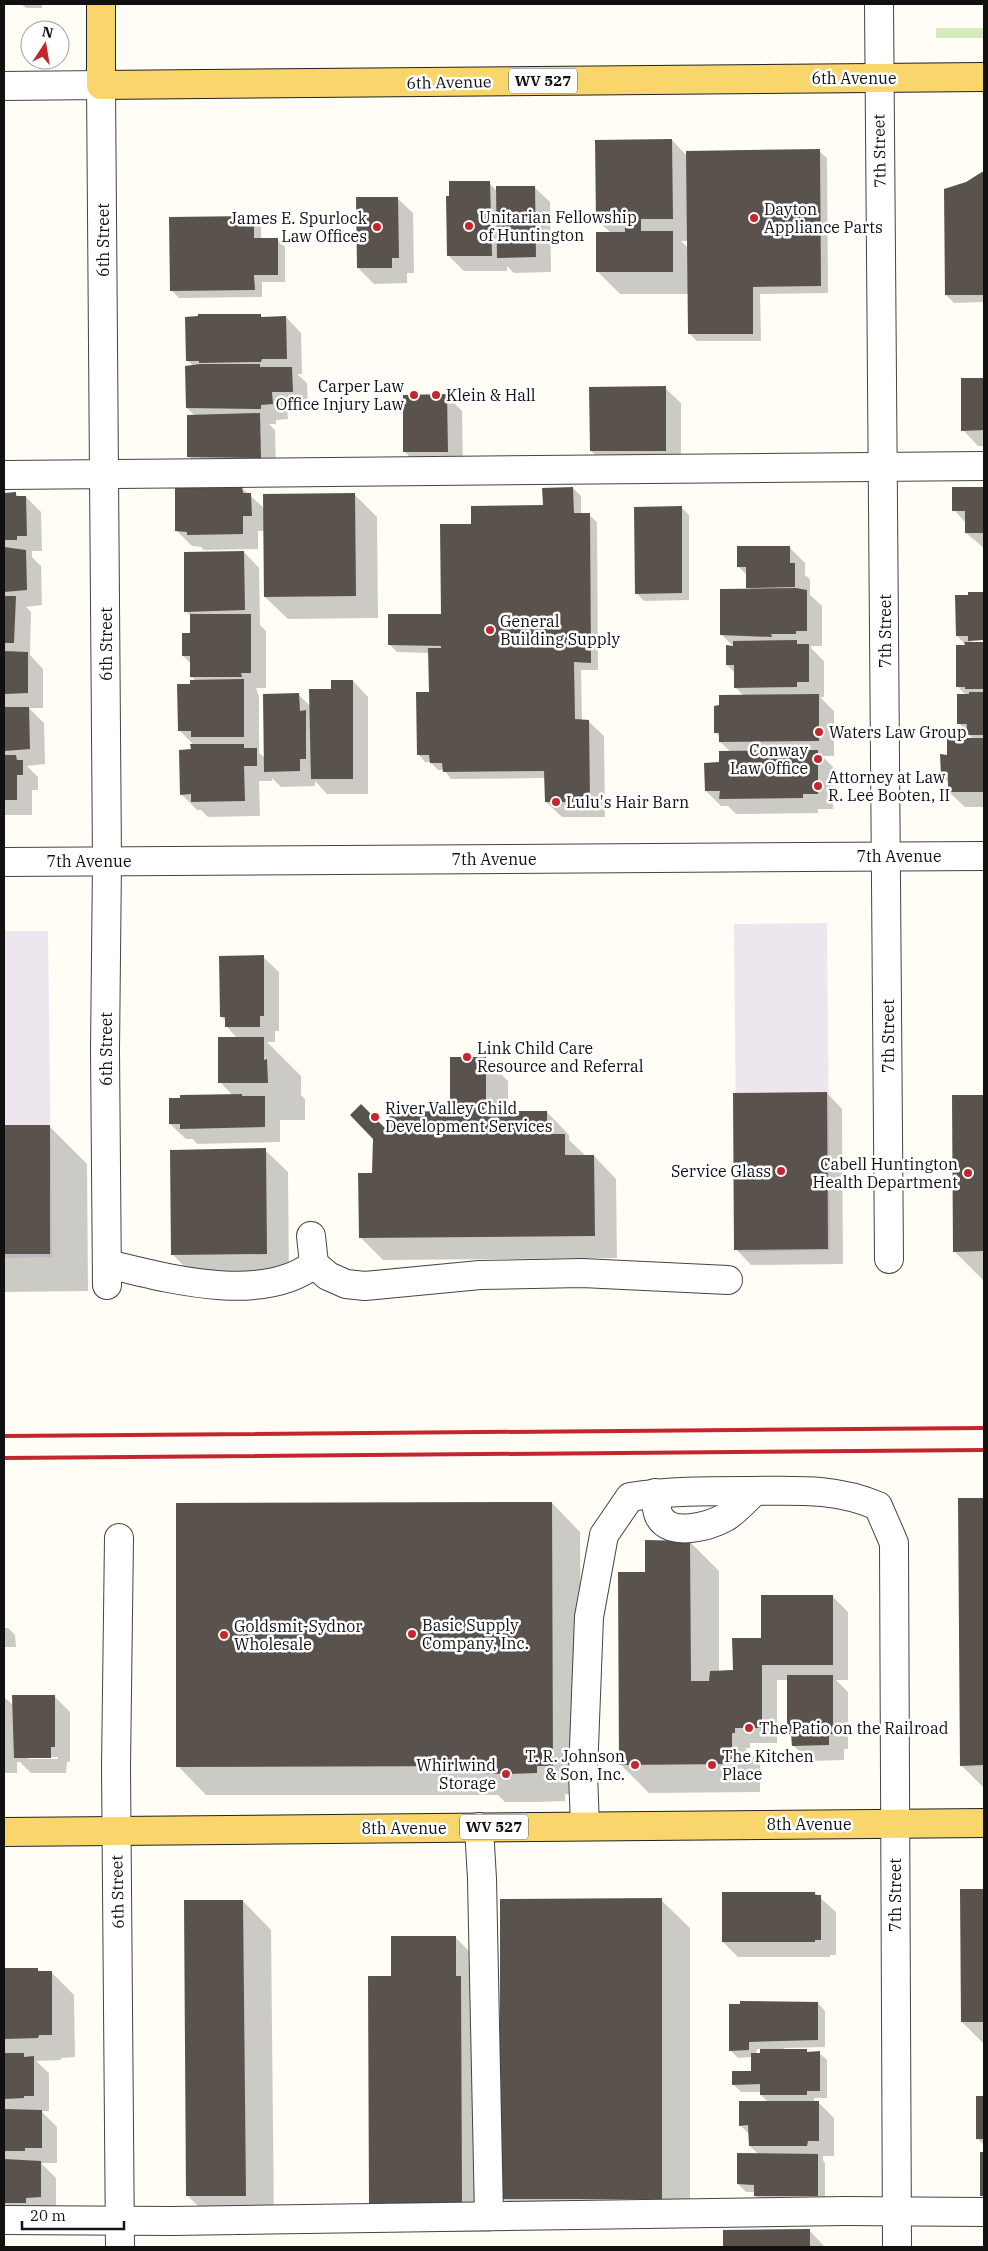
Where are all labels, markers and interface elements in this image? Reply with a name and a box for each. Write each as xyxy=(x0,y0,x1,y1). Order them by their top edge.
north arrow xyxy=(20,20,70,70)
text: N xyxy=(40,22,55,42)
road number: WV 527 xyxy=(509,68,577,94)
street label: 6th Avenue xyxy=(811,68,897,88)
street label: 6th Avenue xyxy=(406,71,492,93)
street label: 7th Street xyxy=(868,114,890,188)
place label: Dayton Appliance Parts xyxy=(764,199,883,237)
street label: 6th Street xyxy=(93,203,113,277)
place label: Unitarian Fellowship of Huntington xyxy=(479,207,637,245)
place label: James E. Spurlock Law Offices xyxy=(230,208,368,246)
marker: Dayton Appliance Parts xyxy=(748,212,760,224)
marker: Unitarian Fellowship of Huntington xyxy=(463,220,475,232)
marker: James E. Spurlock Law Offices xyxy=(371,221,383,233)
place label: Carper Law Office Injury Law xyxy=(276,376,405,414)
place label: Klein & Hall xyxy=(446,385,536,405)
marker: Carper Law Office Injury Law xyxy=(408,389,420,401)
marker: Klein & Hall xyxy=(430,389,442,401)
street label: 7th Street xyxy=(875,594,895,668)
street label: 6th Street xyxy=(96,607,116,681)
place label: General Building Supply xyxy=(500,611,620,649)
marker: General Building Supply xyxy=(484,624,496,636)
place label: Waters Law Group xyxy=(829,722,967,742)
marker: Waters Law Group xyxy=(813,726,825,738)
place label: Conway Law Office xyxy=(730,740,808,778)
marker: Conway Law Office xyxy=(812,753,824,765)
place label: Attorney at Law R. Lee Booten, II xyxy=(828,767,950,805)
marker: Attorney at Law R. Lee Booten, II xyxy=(812,780,824,792)
place label: Lulu's Hair Barn xyxy=(566,792,689,812)
marker: Lulu's Hair Barn xyxy=(550,796,562,808)
street label: 7th Avenue xyxy=(856,846,942,866)
street label: 7th Avenue xyxy=(451,849,537,869)
street label: 7th Avenue xyxy=(46,851,132,871)
street label: 7th Street xyxy=(878,999,898,1073)
street label: 6th Street xyxy=(96,1012,116,1086)
place label: Link Child Care Resource and Referral xyxy=(477,1038,644,1076)
marker: Link Child Care Resource and Referral xyxy=(461,1051,473,1063)
place label: River Valley Child Development Services xyxy=(385,1098,553,1136)
marker: River Valley Child Development Services xyxy=(369,1111,381,1123)
place label: Cabell Huntington Health Department xyxy=(813,1154,958,1192)
place label: Service Glass xyxy=(671,1161,771,1181)
marker: Service Glass xyxy=(775,1165,787,1177)
marker: Cabell Huntington Health Department xyxy=(962,1167,974,1179)
place label: Basic Supply Company, Inc. xyxy=(422,1615,529,1653)
place label: Goldsmit-Sydnor Wholesale xyxy=(234,1616,362,1654)
marker: Basic Supply Company, Inc. xyxy=(406,1628,418,1640)
marker: Goldsmit-Sydnor Wholesale xyxy=(218,1629,230,1641)
place label: The Patio on the Railroad xyxy=(759,1718,949,1738)
marker: The Patio on the Railroad xyxy=(743,1722,755,1734)
place label: T. R. Johnson & Son, Inc. xyxy=(525,1746,625,1784)
place label: The Kitchen Place xyxy=(722,1746,814,1784)
place label: Whirlwind Storage xyxy=(416,1755,496,1793)
marker: T. R. Johnson & Son, Inc. xyxy=(629,1759,641,1771)
marker: The Kitchen Place xyxy=(706,1759,718,1771)
marker: Whirlwind Storage xyxy=(500,1768,512,1780)
road number: WV 527 xyxy=(460,1814,528,1840)
street label: 8th Avenue xyxy=(766,1814,852,1834)
street label: 8th Avenue xyxy=(361,1818,447,1838)
street label: 6th Street xyxy=(106,1855,128,1929)
street label: 7th Street xyxy=(885,1858,905,1932)
scale bar xyxy=(22,2198,125,2230)
text: 20 m xyxy=(30,2206,66,2225)

